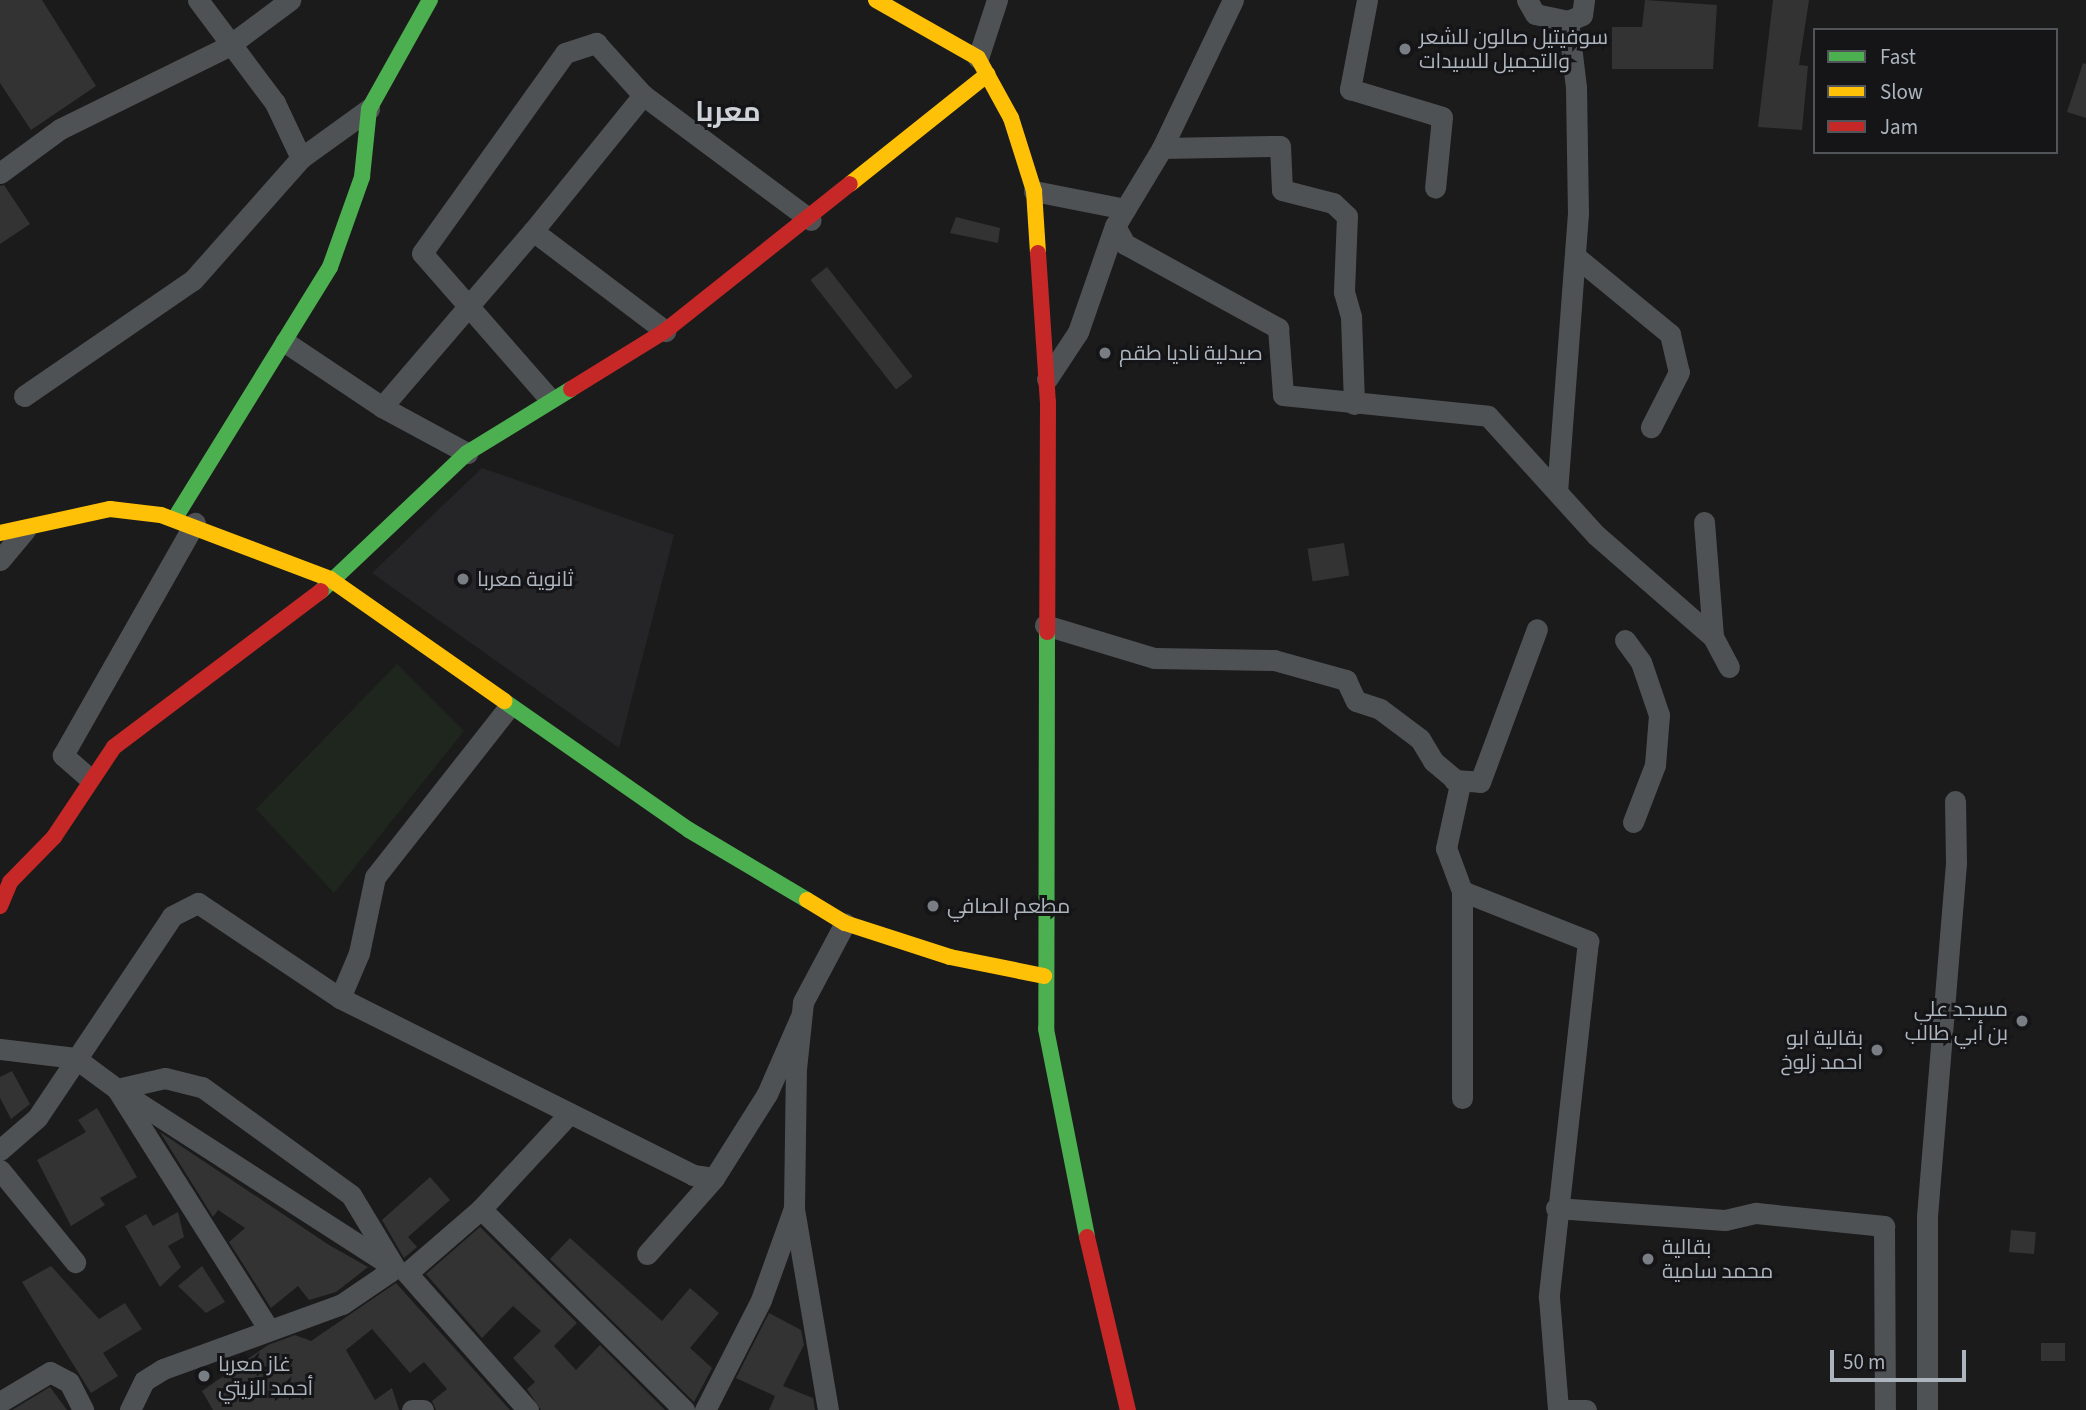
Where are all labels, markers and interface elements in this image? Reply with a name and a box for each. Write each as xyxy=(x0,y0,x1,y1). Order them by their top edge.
place label: سوفيتيل صالون للشعر والتجميل للسيدات xyxy=(1419,24,1608,74)
legend xyxy=(1813,28,2058,154)
marker: سوفيتيل صالون للشعر والتجميل للسيدات xyxy=(1397,41,1413,57)
text: Fast xyxy=(1880,42,1916,72)
text: Slow xyxy=(1880,77,1923,107)
district label: معربا xyxy=(695,95,761,129)
text: Jam xyxy=(1880,112,1918,142)
place label: صيدلية ناديا طقم xyxy=(1119,340,1263,366)
marker: صيدلية ناديا طقم xyxy=(1097,345,1113,361)
place label: ثانوية معربا xyxy=(477,566,573,592)
marker: ثانوية معربا xyxy=(455,571,471,587)
place label: مطعم الصافي xyxy=(947,893,1070,919)
marker: مطعم الصافي xyxy=(925,898,941,914)
place label: مسجد علي بن أبي طالب xyxy=(1905,996,2008,1046)
marker: مسجد علي بن أبي طالب xyxy=(2014,1013,2030,1029)
place label: بقالية ابو احمد زلوخ xyxy=(1780,1025,1863,1075)
marker: بقالية ابو احمد زلوخ xyxy=(1869,1042,1885,1058)
place label: بقالية محمد سامية xyxy=(1662,1234,1773,1284)
marker: بقالية محمد سامية xyxy=(1640,1251,1656,1267)
scale bar xyxy=(1834,1336,1970,1380)
text: 50 m xyxy=(1843,1347,1885,1377)
place label: غاز معربا أحمد الزيتي xyxy=(218,1351,313,1401)
marker: غاز معربا أحمد الزيتي xyxy=(196,1368,212,1384)

